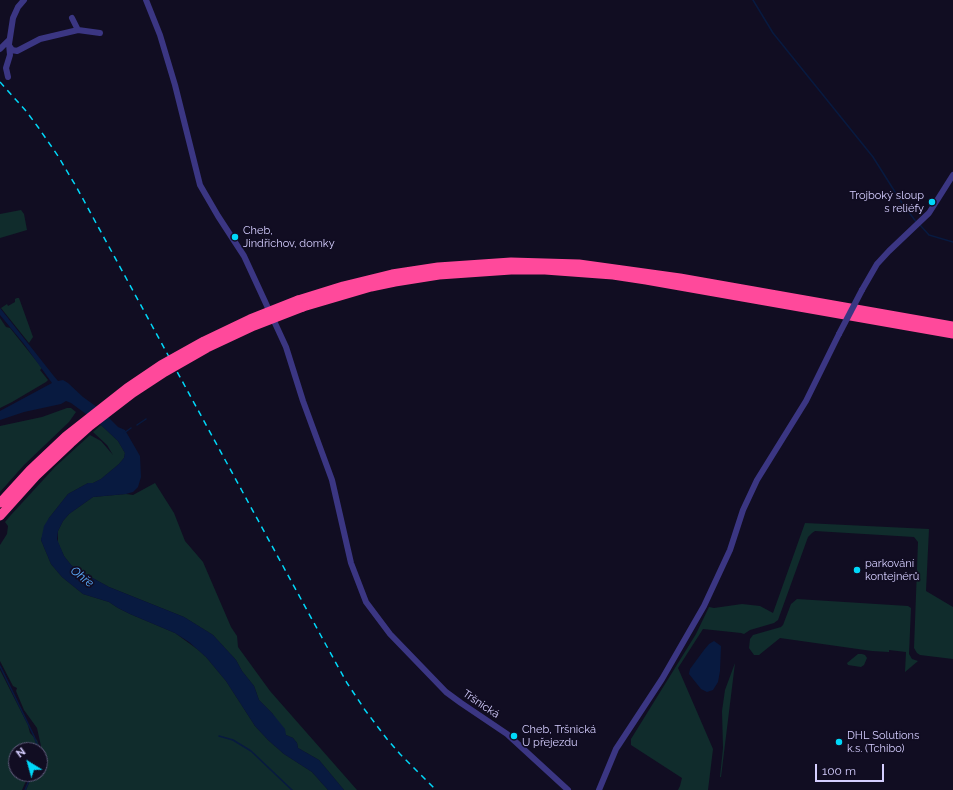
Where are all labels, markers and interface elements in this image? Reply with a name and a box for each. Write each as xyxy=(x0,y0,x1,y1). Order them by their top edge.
place label: Trojboký sloup s reliéfy xyxy=(849,189,924,215)
marker: Trojboký sloup s reliéfy xyxy=(927,197,937,207)
place label: Cheb, Jindřichov, domky xyxy=(243,224,335,250)
marker: Cheb, Jindřichov, domky xyxy=(230,232,240,242)
place label: parkování kontejnérů xyxy=(865,557,919,583)
water label: Ohře xyxy=(67,563,97,591)
marker: parkování kontejnérů xyxy=(852,565,862,575)
street label: Tršnická xyxy=(460,687,502,721)
place label: Cheb, Tršnická U přejezdu xyxy=(522,723,596,749)
place label: DHL Solutions k.s. (Tchibo) xyxy=(847,729,919,755)
marker: Cheb, Tršnická U přejezdu xyxy=(509,731,519,741)
marker: DHL Solutions k.s. (Tchibo) xyxy=(834,737,844,747)
north arrow xyxy=(8,742,48,782)
text: N xyxy=(14,745,28,761)
scale bar xyxy=(817,756,886,782)
text: 100 m xyxy=(822,764,856,778)

